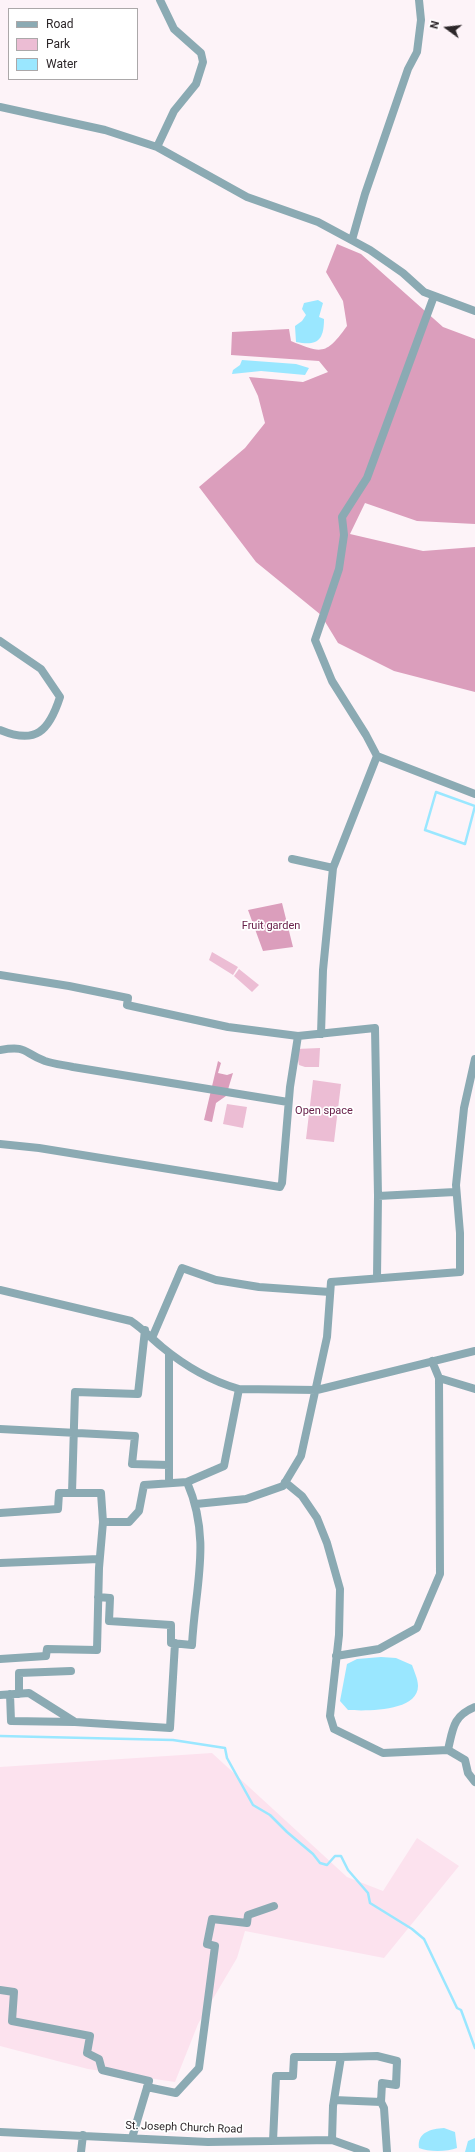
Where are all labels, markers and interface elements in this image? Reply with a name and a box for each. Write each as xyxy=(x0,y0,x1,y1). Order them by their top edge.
legend xyxy=(8,8,138,80)
north arrow xyxy=(427,8,467,48)
text: Road xyxy=(46,17,74,31)
text: N xyxy=(428,19,442,30)
text: Park xyxy=(46,37,70,51)
text: Water xyxy=(46,57,77,71)
park label: Fruit garden xyxy=(242,919,300,933)
park label: Open space xyxy=(295,1104,353,1118)
street label: St. Joseph Church Road xyxy=(125,2119,243,2137)

